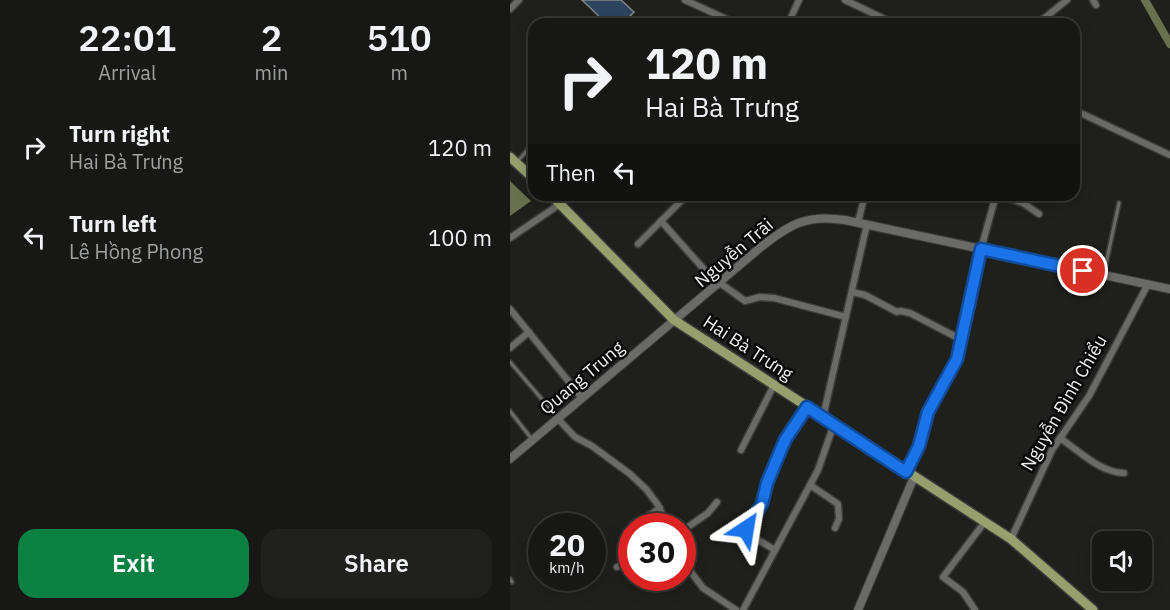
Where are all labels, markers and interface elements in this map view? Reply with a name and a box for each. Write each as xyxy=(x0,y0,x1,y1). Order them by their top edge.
text: 22:01 xyxy=(78,14,176,61)
text: 2 xyxy=(261,14,282,61)
text: 510 xyxy=(367,14,432,61)
text: 120 m xyxy=(645,36,768,91)
icon: right xyxy=(546,42,624,120)
text: Arrival xyxy=(98,59,156,86)
text: min xyxy=(255,59,288,86)
text: m xyxy=(390,59,408,86)
text: Hai Bà Trưng xyxy=(645,89,799,124)
text: Turn right xyxy=(69,119,170,148)
icon: right xyxy=(18,131,51,164)
text: 120 m xyxy=(428,133,492,162)
text: Hai Bà Trưng xyxy=(69,148,183,175)
icon: left xyxy=(608,156,641,189)
text: Then xyxy=(546,158,596,187)
text: Turn left xyxy=(69,209,157,238)
street label: Nguyễn Trãi xyxy=(690,213,778,292)
icon: left xyxy=(18,221,51,254)
text: 100 m xyxy=(428,223,492,252)
text: Lê Hồng Phong xyxy=(69,238,203,265)
pin xyxy=(1057,245,1108,296)
icon: arrive xyxy=(1066,254,1099,287)
street label: Hai Bà Trưng xyxy=(699,310,798,385)
street label: Nguyễn Đình Chiểu xyxy=(1015,331,1112,475)
street label: Quang Trung xyxy=(535,336,629,419)
position arrow xyxy=(714,497,778,561)
speed limit sign: 30 xyxy=(618,513,696,591)
text: 20 xyxy=(549,525,585,564)
button: Exit xyxy=(18,529,249,598)
button: Share xyxy=(261,529,492,598)
map controls xyxy=(1092,531,1152,591)
button: sound xyxy=(1092,531,1152,591)
text: km/h xyxy=(549,558,585,577)

